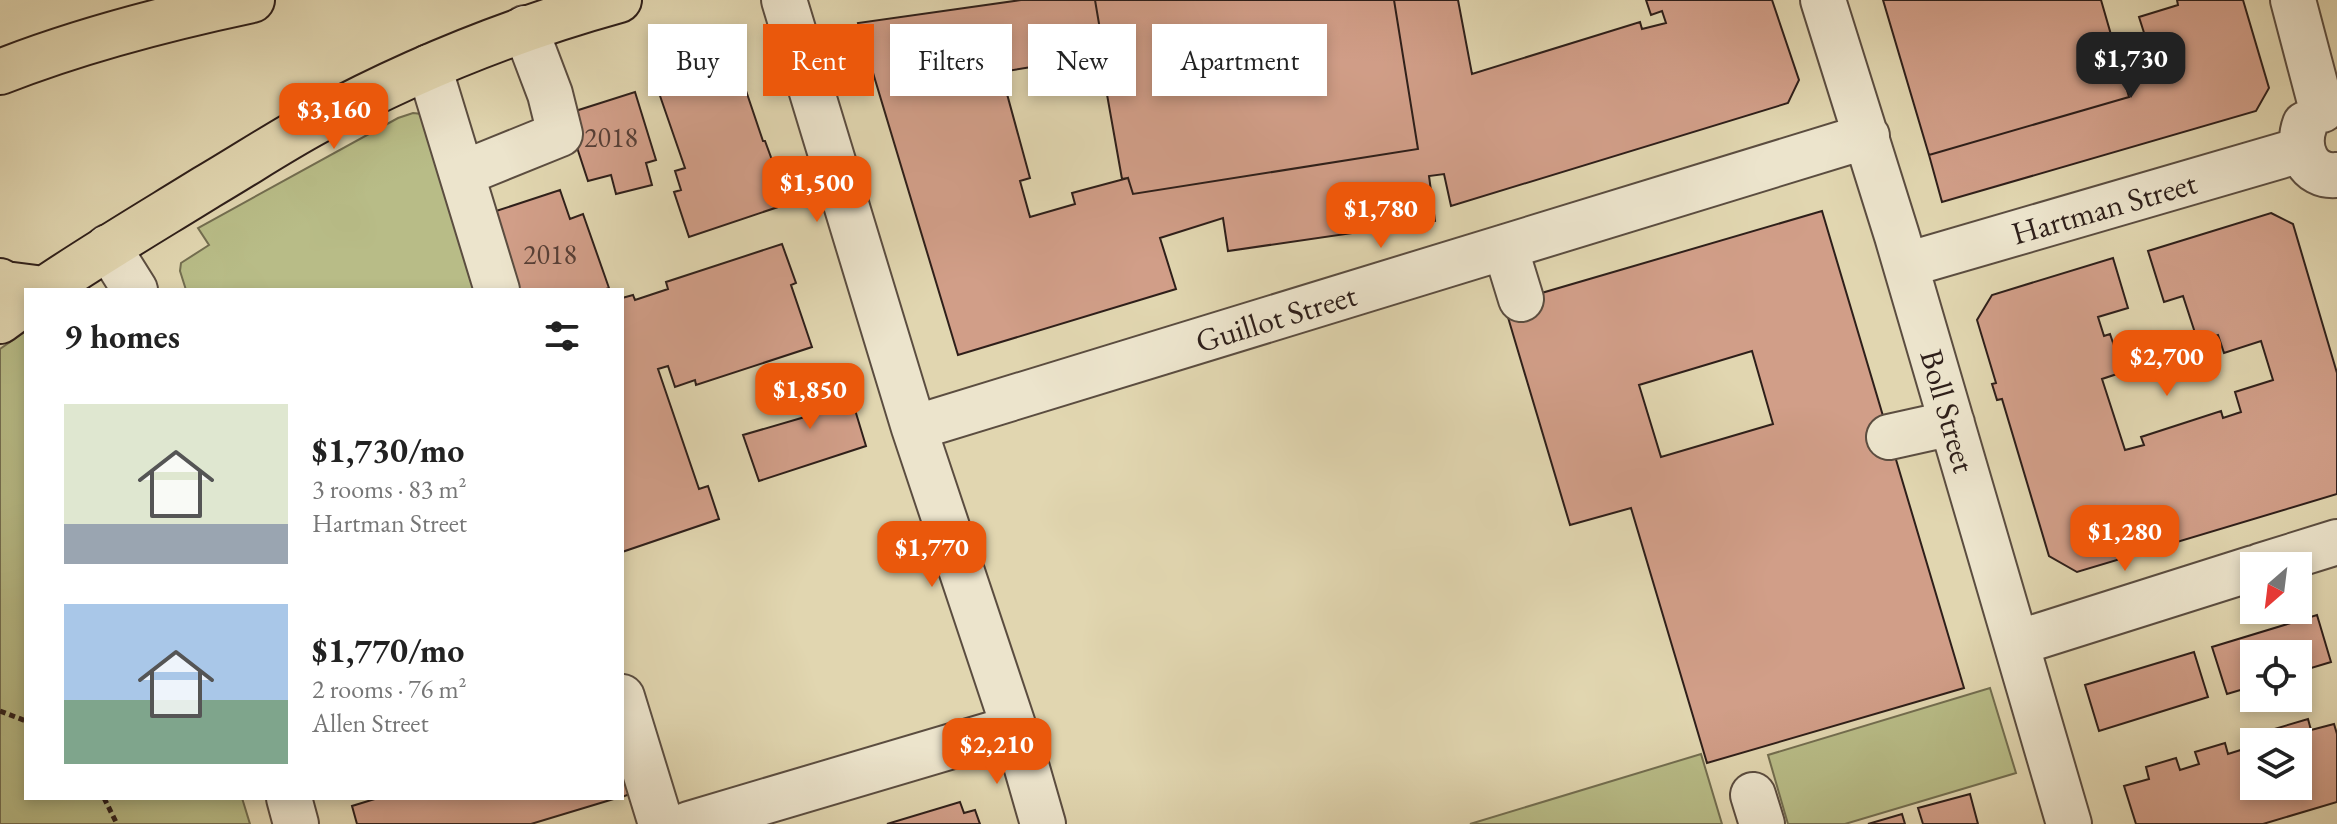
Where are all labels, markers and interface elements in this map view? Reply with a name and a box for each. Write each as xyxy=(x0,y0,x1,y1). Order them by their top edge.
chip: Buy xyxy=(648,24,747,96)
chip: Rent xyxy=(763,24,874,96)
chip: Filters xyxy=(890,24,1012,96)
chip: New xyxy=(1028,24,1136,96)
chip: Apartment xyxy=(1152,24,1327,96)
pin: $1,730 xyxy=(2066,32,2196,100)
text: $1,730 xyxy=(2094,41,2168,75)
pin: $3,160 xyxy=(269,83,399,151)
text: $3,160 xyxy=(297,92,371,126)
house number: 2018 xyxy=(584,119,638,155)
pin: $1,500 xyxy=(752,156,882,224)
street label: Hartman Street xyxy=(2007,162,2201,254)
text: $1,500 xyxy=(780,165,854,199)
pin: $1,780 xyxy=(1316,182,1446,250)
text: $1,780 xyxy=(1344,191,1418,225)
house number: 2018 xyxy=(523,236,577,272)
street label: Guillot Street xyxy=(1190,274,1362,362)
text: 9 homes xyxy=(64,314,180,358)
icon: filters xyxy=(540,314,584,358)
pin: $2,700 xyxy=(2102,330,2232,398)
text: $2,700 xyxy=(2130,339,2204,373)
street label: Boll Street xyxy=(1910,345,1986,477)
pin: $1,850 xyxy=(745,363,875,431)
text: $1,850 xyxy=(773,372,847,406)
text: $1,730/mo xyxy=(312,428,464,472)
icon: home xyxy=(128,436,224,532)
text: 3 rooms · 83 m² xyxy=(312,472,467,506)
pin: $1,280 xyxy=(2060,505,2190,573)
text: Hartman Street xyxy=(312,506,467,540)
text: $1,280 xyxy=(2088,514,2162,548)
pin: $1,770 xyxy=(867,521,997,589)
text: $1,770 xyxy=(895,530,969,564)
north arrow xyxy=(2240,552,2312,624)
map controls xyxy=(2240,552,2312,800)
text: $1,770/mo xyxy=(312,628,464,672)
icon: home xyxy=(128,636,224,732)
button: locate xyxy=(2240,640,2312,712)
text: 2 rooms · 76 m² xyxy=(312,672,467,706)
text: Allen Street xyxy=(312,706,429,740)
pin: $2,210 xyxy=(932,718,1062,786)
text: $2,210 xyxy=(960,727,1034,761)
button: layers xyxy=(2240,728,2312,800)

